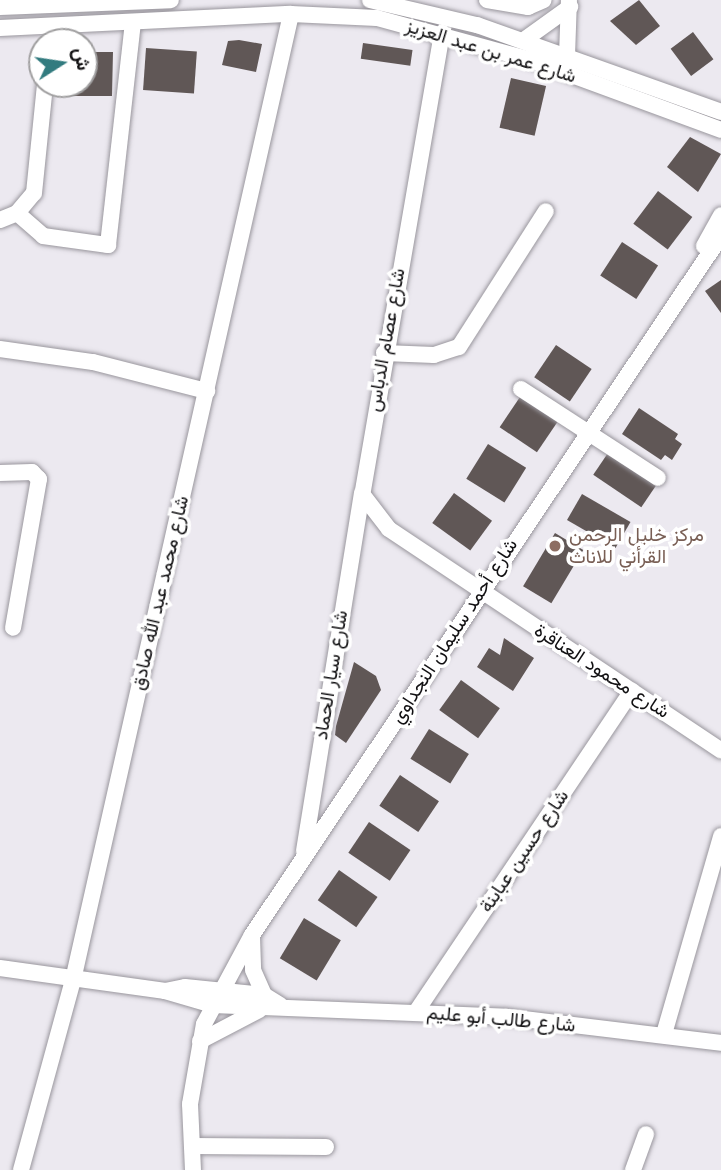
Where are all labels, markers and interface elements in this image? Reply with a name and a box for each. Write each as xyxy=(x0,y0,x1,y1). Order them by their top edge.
street label: شارع عمر بن عبد العزيز xyxy=(403,14,579,88)
north arrow xyxy=(28,28,98,98)
text: ش xyxy=(66,45,98,73)
street label: شارع عصام الدباس xyxy=(362,267,410,413)
street label: شارع محمد عبد الله صادق xyxy=(127,494,193,692)
place label: مركز خليل الرحمن القرأني للاناث xyxy=(569,524,704,568)
street label: شارع أحمد سليمان النجداوي xyxy=(386,534,522,728)
marker: مركز خليل الرحمن القرأني للاناث xyxy=(547,538,563,554)
street label: شارع سيار الحماد xyxy=(310,609,352,741)
street label: شارع محمود العناقرة xyxy=(530,619,674,723)
street label: شارع حسين عبابنة xyxy=(475,785,573,917)
street label: شارع طالب أبو عليم xyxy=(426,1001,576,1037)

